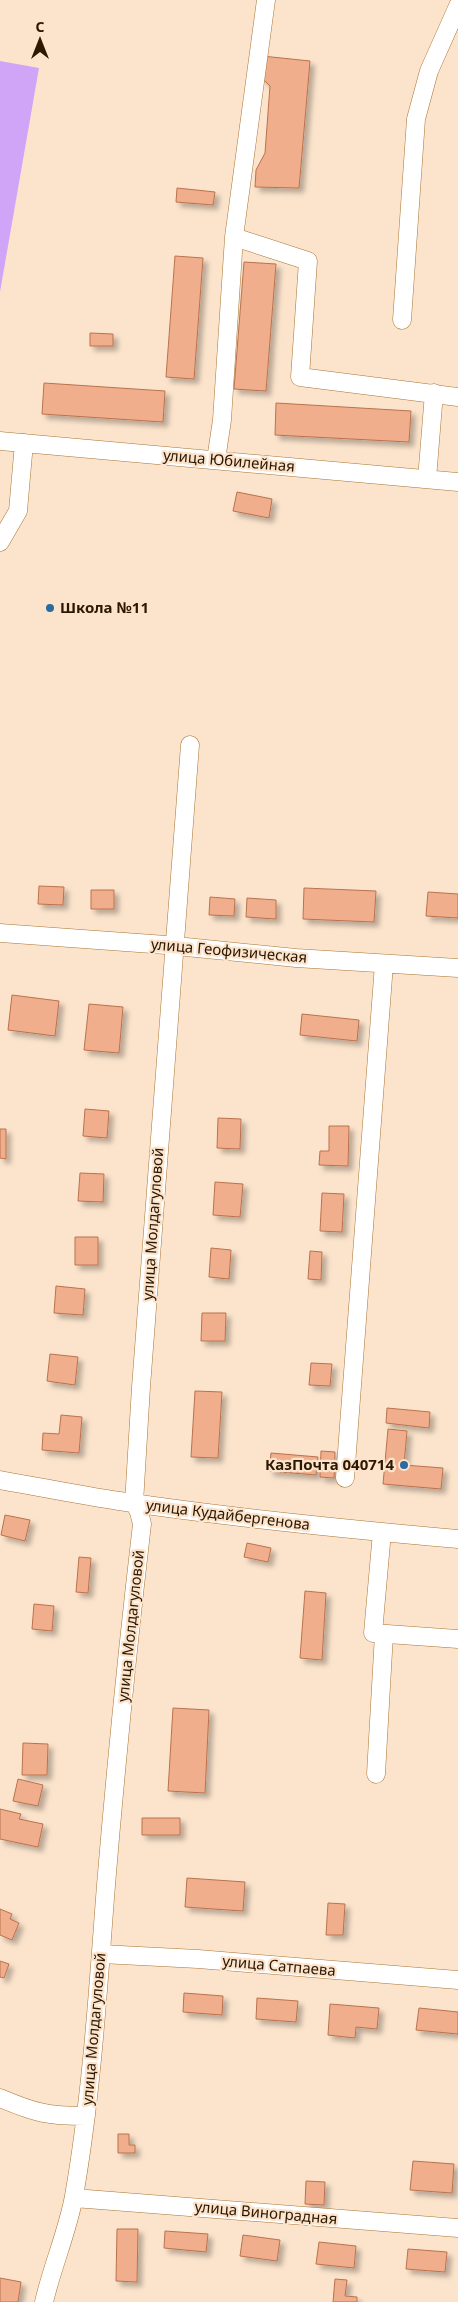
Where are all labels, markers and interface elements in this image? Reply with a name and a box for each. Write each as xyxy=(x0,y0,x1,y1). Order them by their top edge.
north arrow xyxy=(15,15,65,65)
text: С xyxy=(35,17,45,36)
street label: улица Юбилейная xyxy=(162,444,296,476)
place label: Школа №11 xyxy=(60,597,149,617)
marker: Школа №11 xyxy=(44,602,56,614)
street label: улица Геофизическая xyxy=(150,933,308,967)
street label: улица Молдагуловой xyxy=(137,1147,167,1301)
place label: КазПочта 040714 xyxy=(265,1454,394,1474)
marker: КазПочта 040714 xyxy=(398,1459,410,1471)
street label: улица Кудайбергенова xyxy=(145,1494,311,1534)
street label: улица Молдагуловой xyxy=(112,1549,148,1703)
street label: улица Сатпаева xyxy=(222,1950,337,1980)
street label: улица Молдагуловой xyxy=(76,1952,110,2106)
street label: улица Виноградная xyxy=(194,2196,338,2228)

